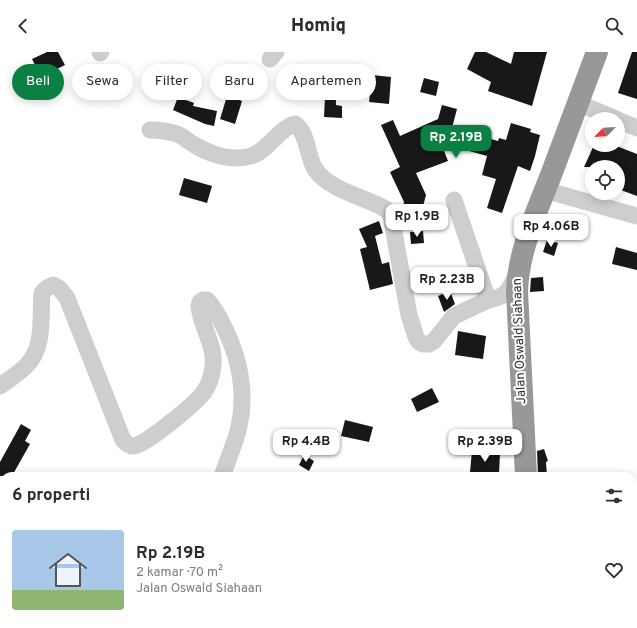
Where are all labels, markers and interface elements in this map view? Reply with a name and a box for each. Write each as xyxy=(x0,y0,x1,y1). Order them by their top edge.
icon: back xyxy=(12,15,34,37)
text: Homiq xyxy=(291,15,346,38)
icon: search xyxy=(603,15,625,37)
chip: Beli xyxy=(12,64,64,100)
chip: Sewa xyxy=(72,64,133,100)
chip: Filter xyxy=(141,64,202,100)
chip: Baru xyxy=(210,64,268,100)
chip: Apartemen xyxy=(276,64,376,100)
north arrow xyxy=(585,112,625,152)
map controls xyxy=(585,112,625,200)
pin: Rp 2.19B xyxy=(415,125,497,159)
text: Rp 2.19B xyxy=(430,130,483,146)
button: locate xyxy=(585,160,625,200)
pin: Rp 1.9B xyxy=(380,204,454,238)
text: Rp 1.9B xyxy=(394,209,440,225)
pin: Rp 4.06B xyxy=(510,214,592,248)
text: Rp 4.06B xyxy=(523,219,579,235)
pin: Rp 2.23B xyxy=(406,267,488,301)
text: Rp 2.23B xyxy=(419,272,475,288)
street label: Jalan Oswald Siahaan xyxy=(510,278,530,404)
pin: Rp 4.4B xyxy=(269,429,343,463)
pin: Rp 2.39B xyxy=(444,429,526,463)
text: Rp 4.4B xyxy=(282,434,330,450)
text: Rp 2.39B xyxy=(457,434,513,450)
text: 6 properti xyxy=(12,485,90,507)
icon: filters xyxy=(603,485,625,507)
text: Rp 2.19B xyxy=(136,543,205,565)
icon: home xyxy=(44,546,92,594)
icon: heart xyxy=(603,559,625,581)
text: 2 kamar · 70 m² xyxy=(136,565,223,581)
text: Jalan Oswald Siahaan xyxy=(136,581,262,597)

